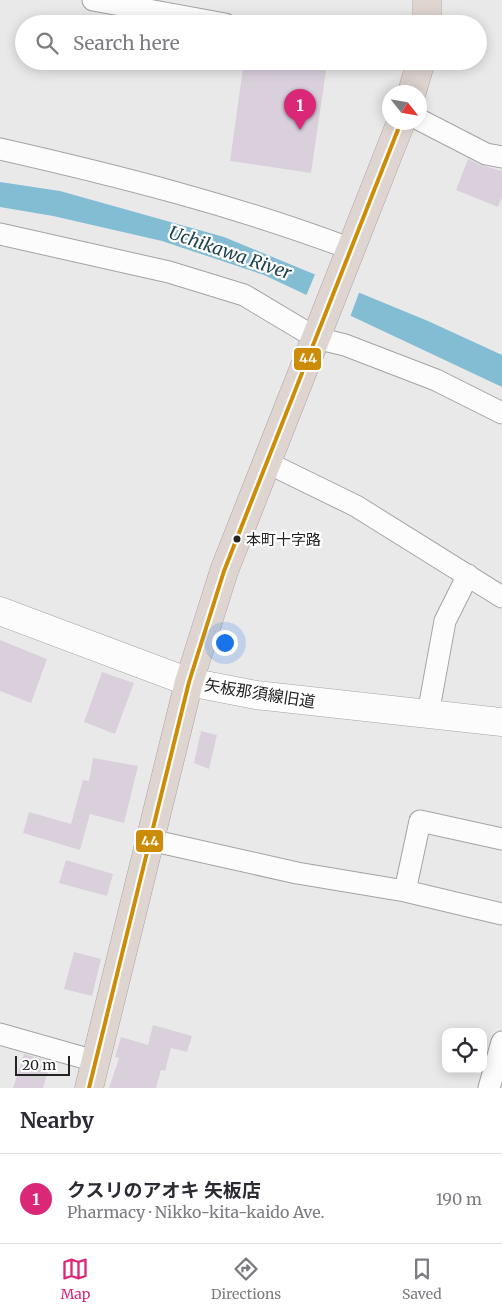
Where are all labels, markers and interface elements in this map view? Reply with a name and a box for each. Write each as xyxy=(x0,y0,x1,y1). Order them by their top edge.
search box xyxy=(15,15,487,70)
icon: search xyxy=(33,29,61,57)
text: Search here xyxy=(73,31,180,55)
north arrow xyxy=(382,85,427,130)
pin: 1 xyxy=(284,89,316,130)
water label: Uchikawa River xyxy=(166,221,295,284)
line badge: 44 xyxy=(293,347,322,371)
text: 44 xyxy=(299,349,317,367)
place label: 本町十字路 xyxy=(246,530,321,549)
marker: 本町十字路 xyxy=(232,534,242,544)
your location xyxy=(212,630,238,656)
street label: 矢板那須線旧道 xyxy=(203,674,317,712)
line badge: 44 xyxy=(135,829,164,853)
text: 44 xyxy=(141,832,159,850)
map controls xyxy=(442,1028,487,1073)
button: locate xyxy=(442,1028,487,1073)
scale bar xyxy=(15,1053,70,1076)
text: 20 m xyxy=(22,1056,56,1074)
text: Nearby xyxy=(20,1107,94,1134)
text: クスリのアオキ 矢板店 xyxy=(67,1178,261,1202)
text: 1 xyxy=(32,1189,40,1209)
text: 190 m xyxy=(436,1189,482,1209)
text: Pharmacy · Nikko-kita-kaido Ave. xyxy=(67,1202,324,1222)
tab: Map xyxy=(60,1255,90,1303)
tab: Directions xyxy=(211,1255,281,1303)
tab: Saved xyxy=(402,1255,442,1303)

